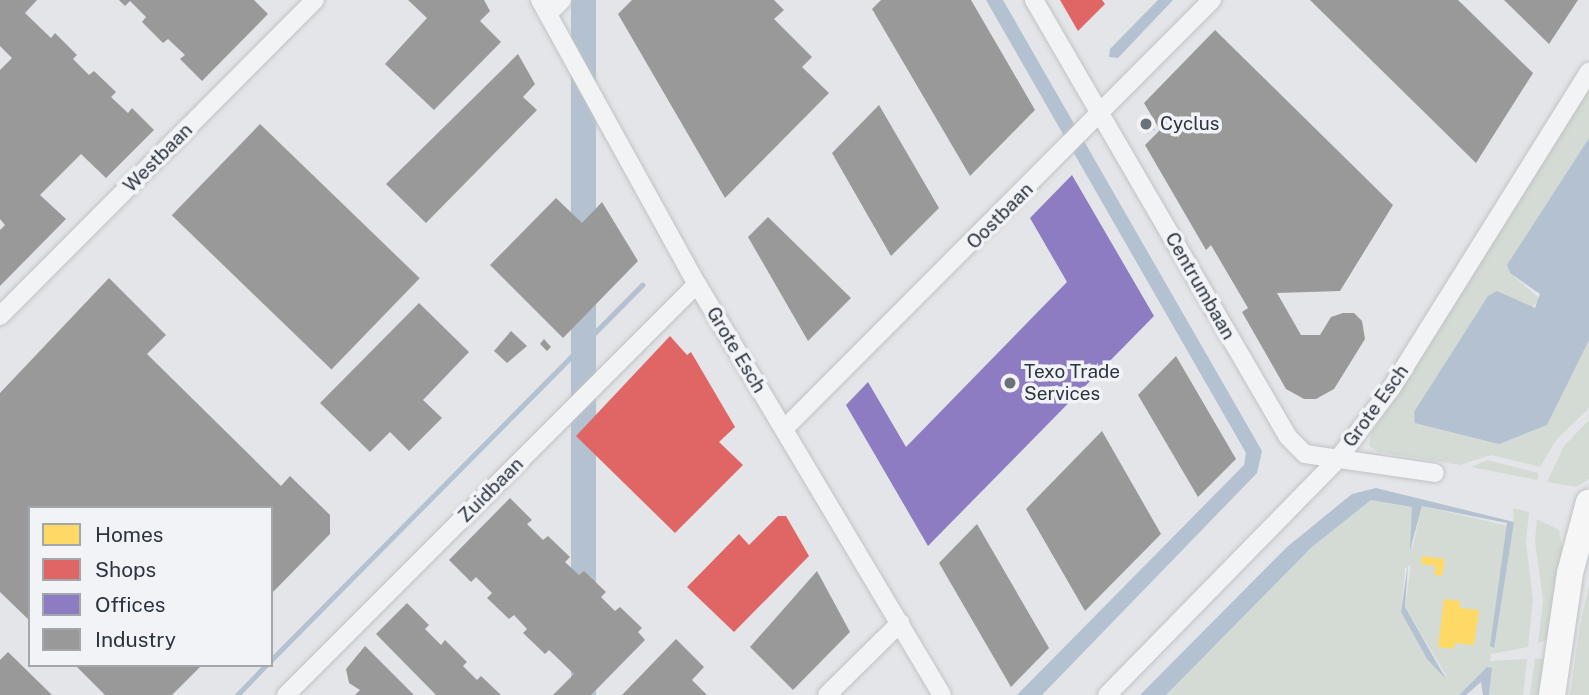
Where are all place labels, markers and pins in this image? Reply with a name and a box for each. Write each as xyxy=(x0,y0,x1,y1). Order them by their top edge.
place label: Cyclus xyxy=(1160,113,1219,135)
marker: Cyclus xyxy=(1138,116,1154,132)
place label: Texo Trade Services xyxy=(1024,361,1120,405)
marker: Texo Trade Services xyxy=(1002,375,1018,391)

